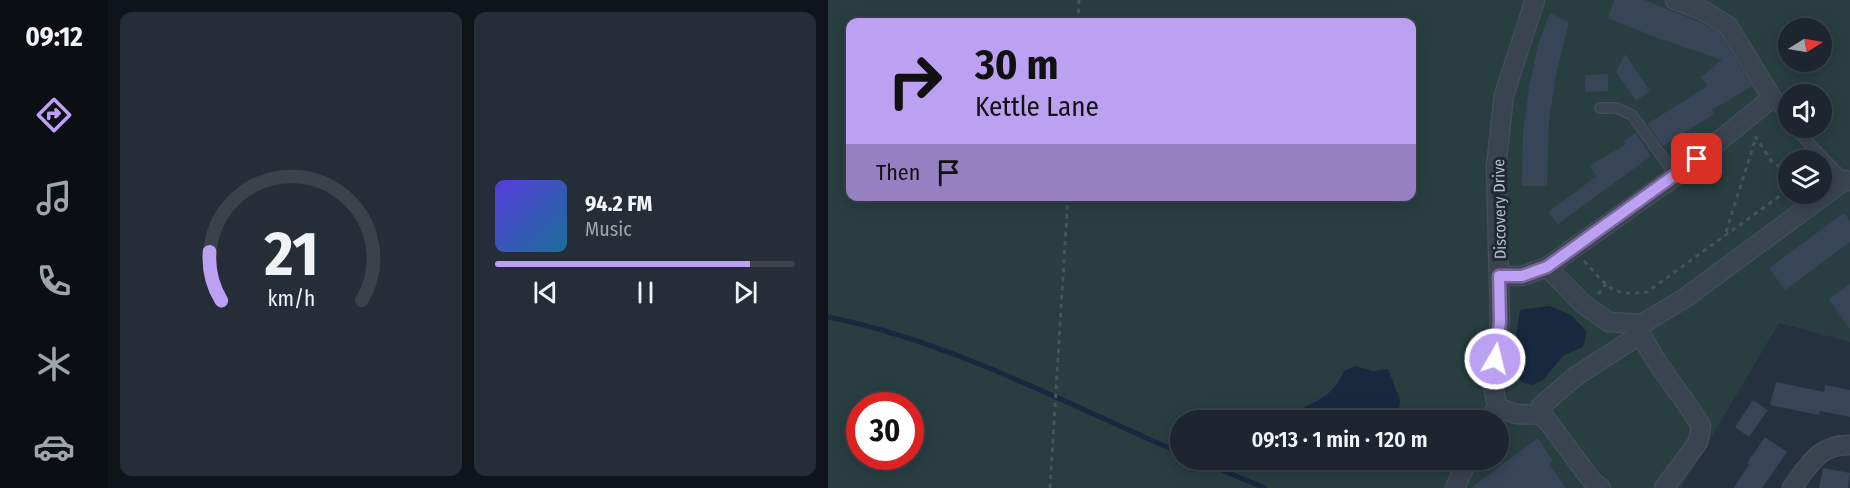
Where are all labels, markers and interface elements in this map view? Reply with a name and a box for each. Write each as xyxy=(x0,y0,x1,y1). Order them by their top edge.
north arrow xyxy=(1778,18,1832,72)
map controls xyxy=(1778,18,1832,204)
text: 09:12 xyxy=(25,21,83,53)
text: 30 m xyxy=(975,40,1059,90)
icon: right xyxy=(876,42,954,120)
button: sound xyxy=(1778,84,1832,138)
text: Kettle Lane xyxy=(975,91,1099,123)
icon: directions xyxy=(33,94,75,136)
pin xyxy=(1671,133,1722,184)
icon: arrive xyxy=(1680,142,1713,175)
button: layers xyxy=(1778,150,1832,204)
icon: arrive xyxy=(932,156,965,189)
text: Then xyxy=(876,159,920,186)
street label: Discovery Drive xyxy=(1489,159,1510,259)
icon: music xyxy=(33,177,75,219)
text: 94.2 FM xyxy=(585,190,652,217)
text: 21 xyxy=(263,217,318,292)
text: Music xyxy=(585,217,632,241)
icon: phone xyxy=(33,260,75,302)
icon: previous xyxy=(529,276,562,309)
icon: pause xyxy=(629,276,662,309)
icon: next xyxy=(729,276,762,309)
text: km/h xyxy=(267,286,315,312)
position arrow xyxy=(1463,327,1527,391)
icon: climate xyxy=(33,343,75,385)
speed limit sign: 30 xyxy=(846,392,924,470)
icon: car xyxy=(33,426,75,468)
text: 09:13 · 1 min · 120 m xyxy=(1251,426,1428,453)

